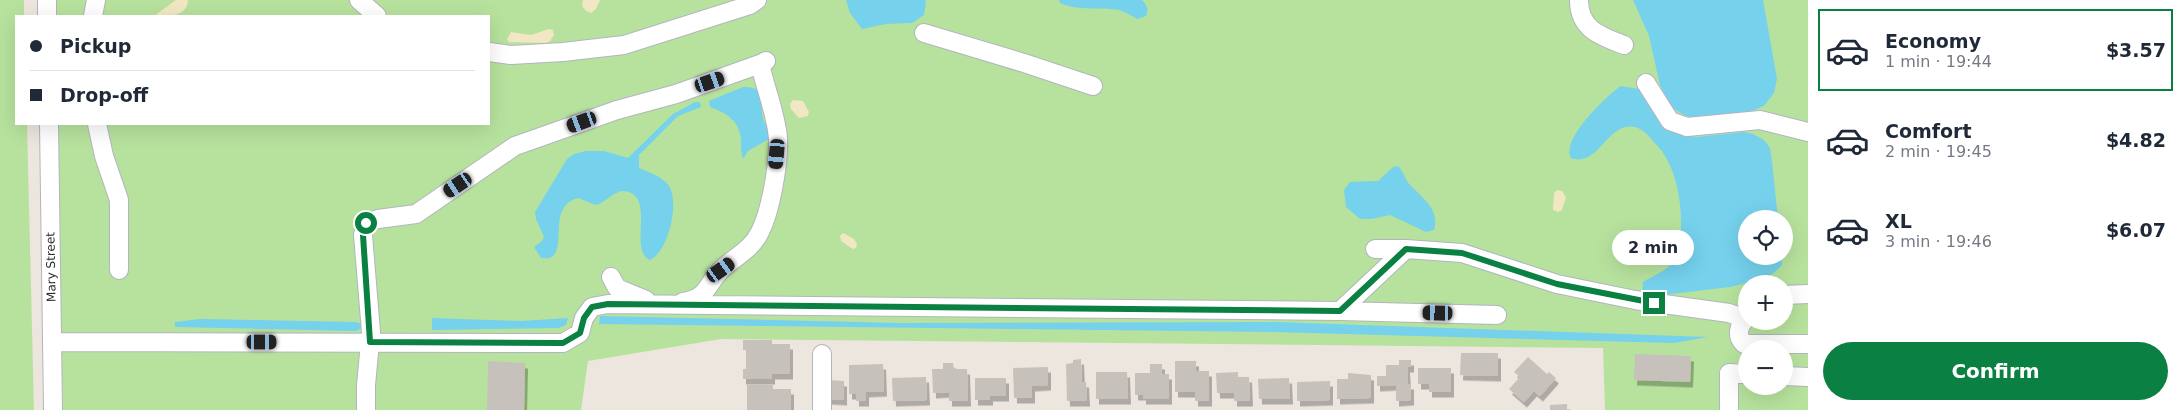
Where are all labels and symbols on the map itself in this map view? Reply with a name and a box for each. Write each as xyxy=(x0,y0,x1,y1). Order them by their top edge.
car xyxy=(693,70,726,94)
car xyxy=(565,110,598,134)
car xyxy=(768,138,785,170)
car xyxy=(441,170,474,200)
route start xyxy=(355,212,377,234)
callout: 2 min xyxy=(1613,230,1695,266)
street label: Mary Street xyxy=(43,232,59,302)
car xyxy=(704,255,737,285)
route end xyxy=(1643,292,1665,314)
car xyxy=(1422,305,1453,321)
car xyxy=(247,335,277,350)

